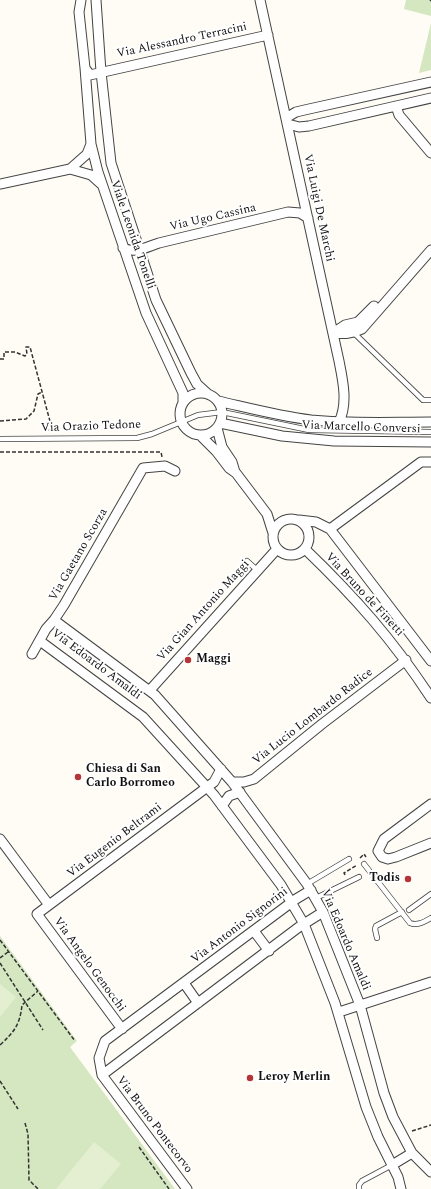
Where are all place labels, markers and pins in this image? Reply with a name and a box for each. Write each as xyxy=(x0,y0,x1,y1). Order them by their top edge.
place label: Maggi xyxy=(196,653,231,667)
marker: Maggi xyxy=(183,655,193,665)
place label: Chiesa di San Carlo Borromeo xyxy=(86,763,175,791)
marker: Chiesa di San Carlo Borromeo xyxy=(73,772,83,782)
place label: Todis xyxy=(369,872,400,886)
marker: Todis xyxy=(403,874,413,884)
place label: Leroy Merlin xyxy=(258,1071,331,1085)
marker: Leroy Merlin xyxy=(245,1073,255,1083)

